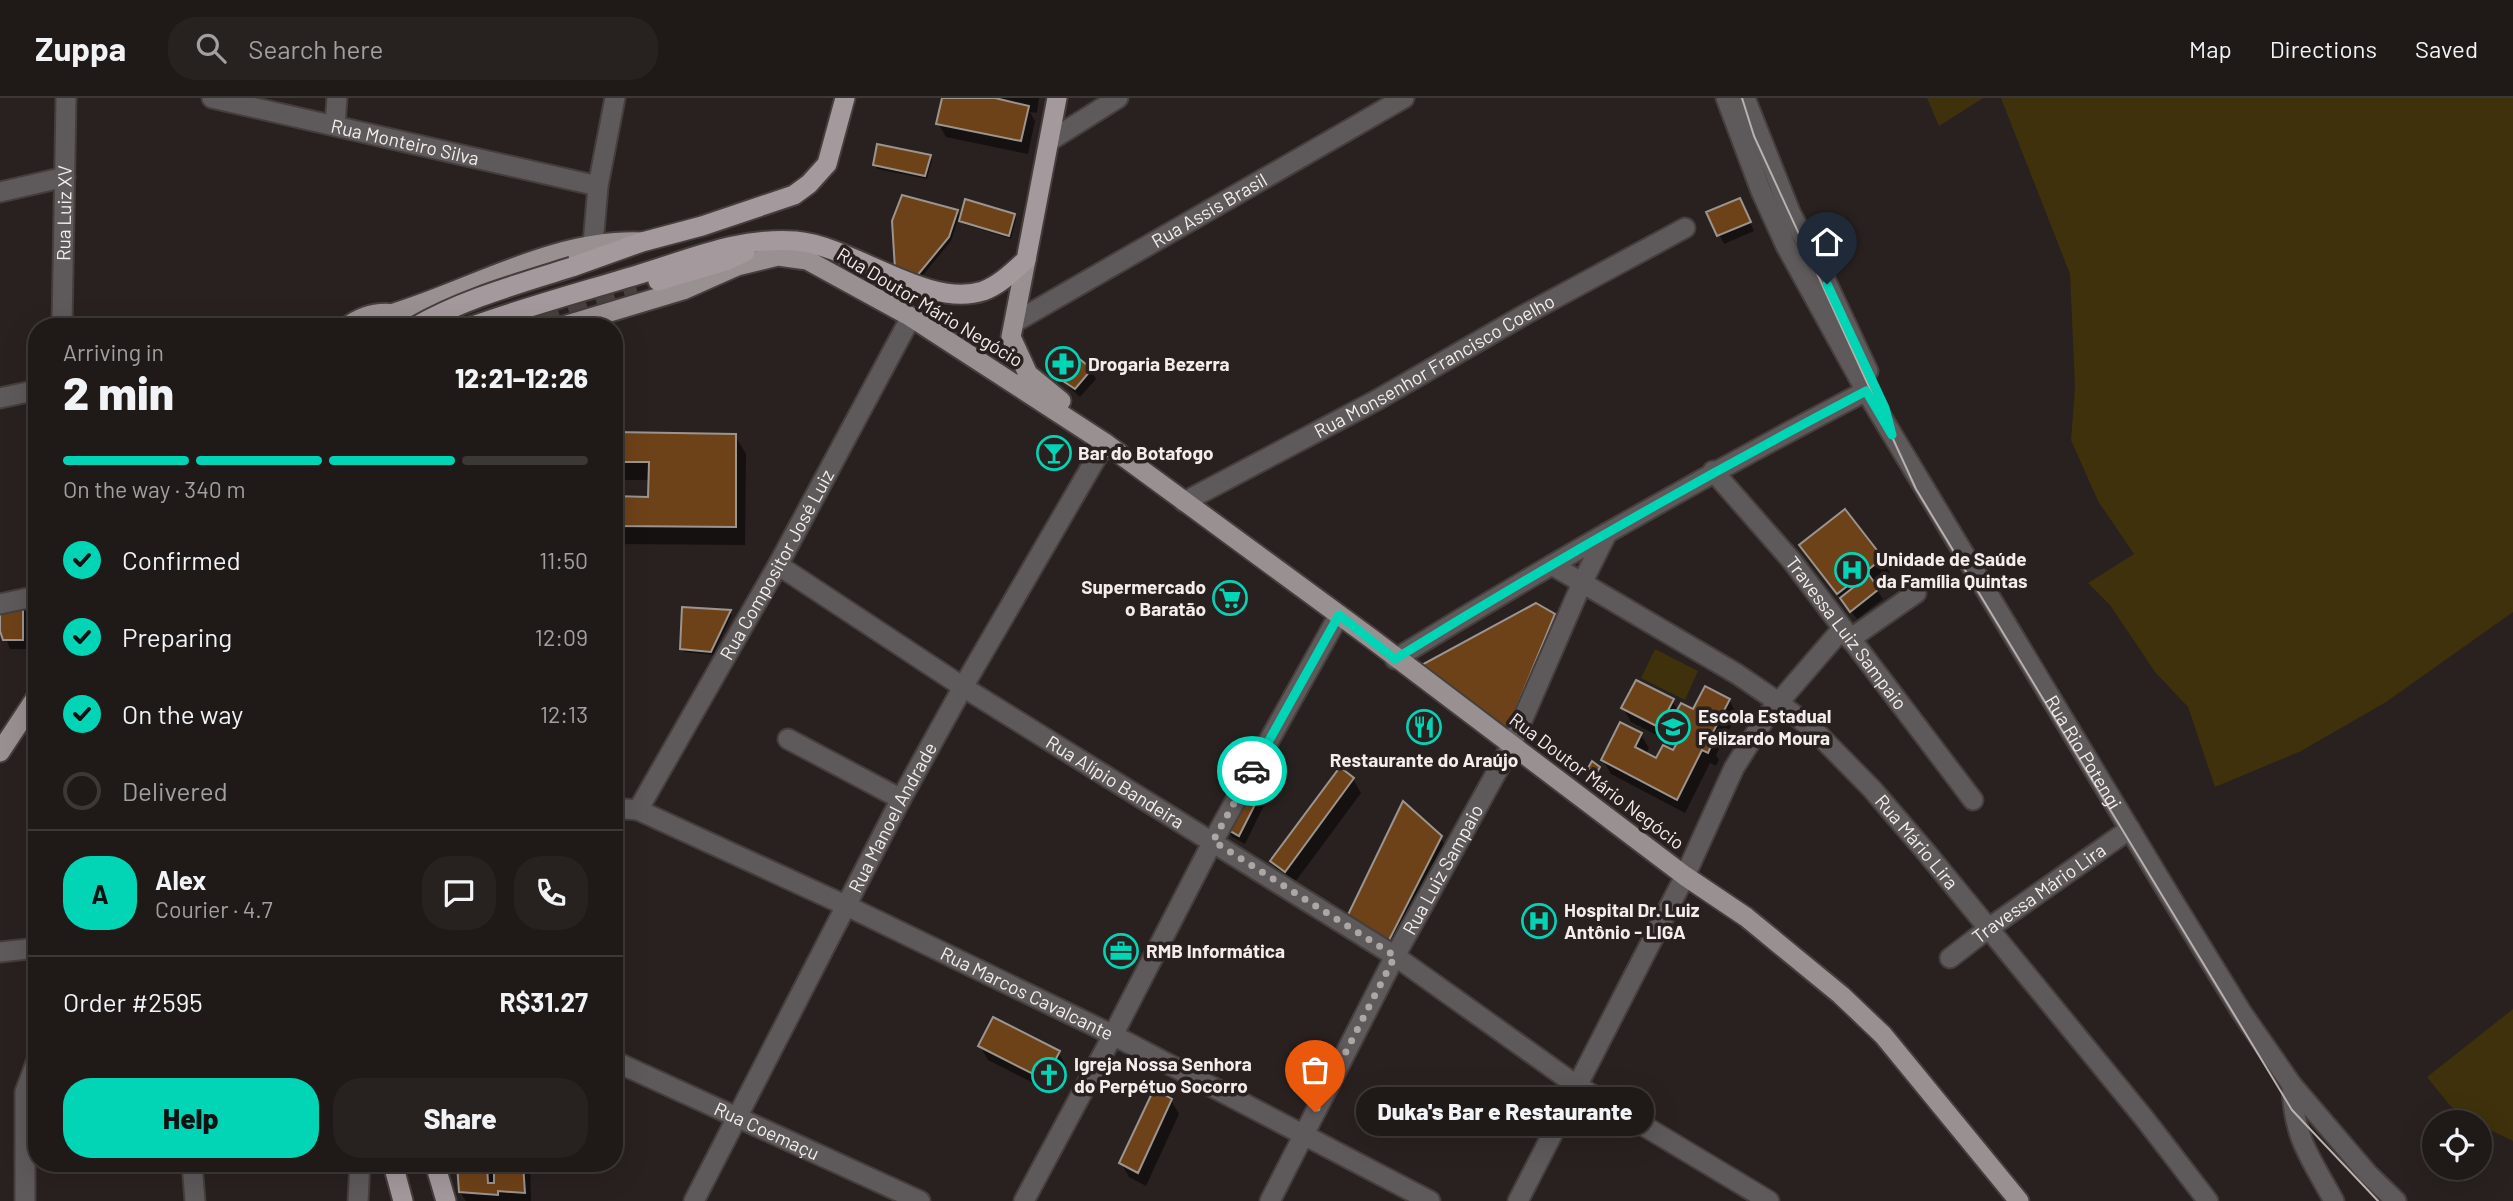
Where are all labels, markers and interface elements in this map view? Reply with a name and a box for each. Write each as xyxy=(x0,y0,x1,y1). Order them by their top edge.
search box xyxy=(168,17,658,80)
text: Zuppa xyxy=(35,28,126,68)
icon: search xyxy=(192,29,230,67)
text: Search here xyxy=(248,33,383,64)
text: Map xyxy=(2189,34,2232,63)
text: Directions xyxy=(2270,34,2377,63)
text: Saved xyxy=(2415,34,2478,63)
street label: Rua Monteiro Silva xyxy=(329,114,481,170)
street label: Rua Luiz XV xyxy=(51,165,76,261)
street label: Rua Assis Brasil xyxy=(1147,167,1271,252)
pin xyxy=(1797,212,1857,284)
icon: home xyxy=(1808,223,1846,261)
street label: Rua Doutor Mário Negócio xyxy=(833,242,1027,371)
street label: Rua Monsenhor Francisco Coelho xyxy=(1310,289,1558,442)
text: Arriving in xyxy=(63,338,164,366)
pharmacy icon: Drogaria Bezerra xyxy=(1044,345,1082,383)
place label: Drogaria Bezerra xyxy=(1088,352,1230,375)
text: 12:21–12:26 xyxy=(455,362,588,393)
text: 2 min xyxy=(63,364,174,419)
bar icon: Bar do Botafogo xyxy=(1035,434,1073,472)
place label: Bar do Botafogo xyxy=(1078,441,1214,464)
street label: Rua Compositor José Luiz xyxy=(714,465,838,664)
text: On the way · 340 m xyxy=(63,475,245,503)
icon: check xyxy=(63,541,101,579)
text: Confirmed xyxy=(122,544,241,575)
text: 11:50 xyxy=(539,546,588,574)
place label: Unidade de Saúde da Família Quintas xyxy=(1876,547,2028,592)
street label: Travessa Luiz Sampaio xyxy=(1781,551,1912,714)
hospital icon: Unidade de Saúde da Família Quintas xyxy=(1833,551,1871,589)
place label: Supermercado o Baratão xyxy=(1081,575,1206,620)
supermarket icon: Supermercado o Baratão xyxy=(1211,579,1249,617)
icon: check xyxy=(63,618,101,656)
text: Preparing xyxy=(122,621,232,652)
text: 12:09 xyxy=(535,623,588,651)
street label: Rua Rio Potengi xyxy=(2041,691,2127,813)
icon: check xyxy=(63,695,101,733)
text: On the way xyxy=(122,698,243,729)
text: 12:13 xyxy=(540,700,588,728)
place label: Escola Estadual Felizardo Moura xyxy=(1698,704,1831,749)
street label: Rua Doutor Mário Negócio xyxy=(1505,707,1689,854)
restaurant icon: Restaurante do Araújo xyxy=(1405,708,1443,746)
school or university icon: Escola Estadual Felizardo Moura xyxy=(1654,708,1692,746)
street label: Rua Alípio Bandeira xyxy=(1042,730,1189,833)
courier xyxy=(1217,736,1287,806)
street label: Rua Manoel Andrade xyxy=(843,738,941,896)
place label: Restaurante do Araújo xyxy=(1330,748,1518,771)
icon: car xyxy=(1233,752,1271,790)
text: Delivered xyxy=(122,775,228,806)
street label: Rua Mário Lira xyxy=(1871,789,1964,894)
street label: Rua Luiz Sampaio xyxy=(1397,800,1488,938)
street label: Travessa Mário Lira xyxy=(1967,838,2110,948)
button: chat xyxy=(422,856,496,930)
button: phone xyxy=(514,856,588,930)
text: Alex xyxy=(155,864,206,895)
text: A xyxy=(91,878,109,909)
text: Courier · 4.7 xyxy=(155,895,273,923)
place label: Hospital Dr. Luiz Antônio - LIGA xyxy=(1564,898,1700,943)
hospital icon: Hospital Dr. Luiz Antônio - LIGA xyxy=(1520,902,1558,940)
office icon: RMB Informática xyxy=(1102,932,1140,970)
place label: RMB Informática xyxy=(1146,939,1285,962)
street label: Rua Marcos Cavalcante xyxy=(937,941,1117,1044)
text: Order #2595 xyxy=(63,986,203,1017)
text: R$31.27 xyxy=(500,986,588,1017)
pin xyxy=(1285,1040,1345,1112)
icon: bag xyxy=(1296,1051,1334,1089)
place label: Igreja Nossa Senhora do Perpétuo Socorro xyxy=(1074,1052,1252,1097)
church icon: Igreja Nossa Senhora do Perpétuo Socorro xyxy=(1030,1056,1068,1094)
button: Help xyxy=(63,1078,319,1158)
button: Share xyxy=(333,1078,588,1158)
callout: Duka's Bar e Restaurante xyxy=(1357,1088,1654,1136)
street label: Rua Coemaçu xyxy=(711,1096,823,1164)
text: Duka's Bar e Restaurante xyxy=(1377,1097,1633,1125)
map controls xyxy=(2422,1110,2492,1180)
button: locate xyxy=(2422,1110,2492,1180)

